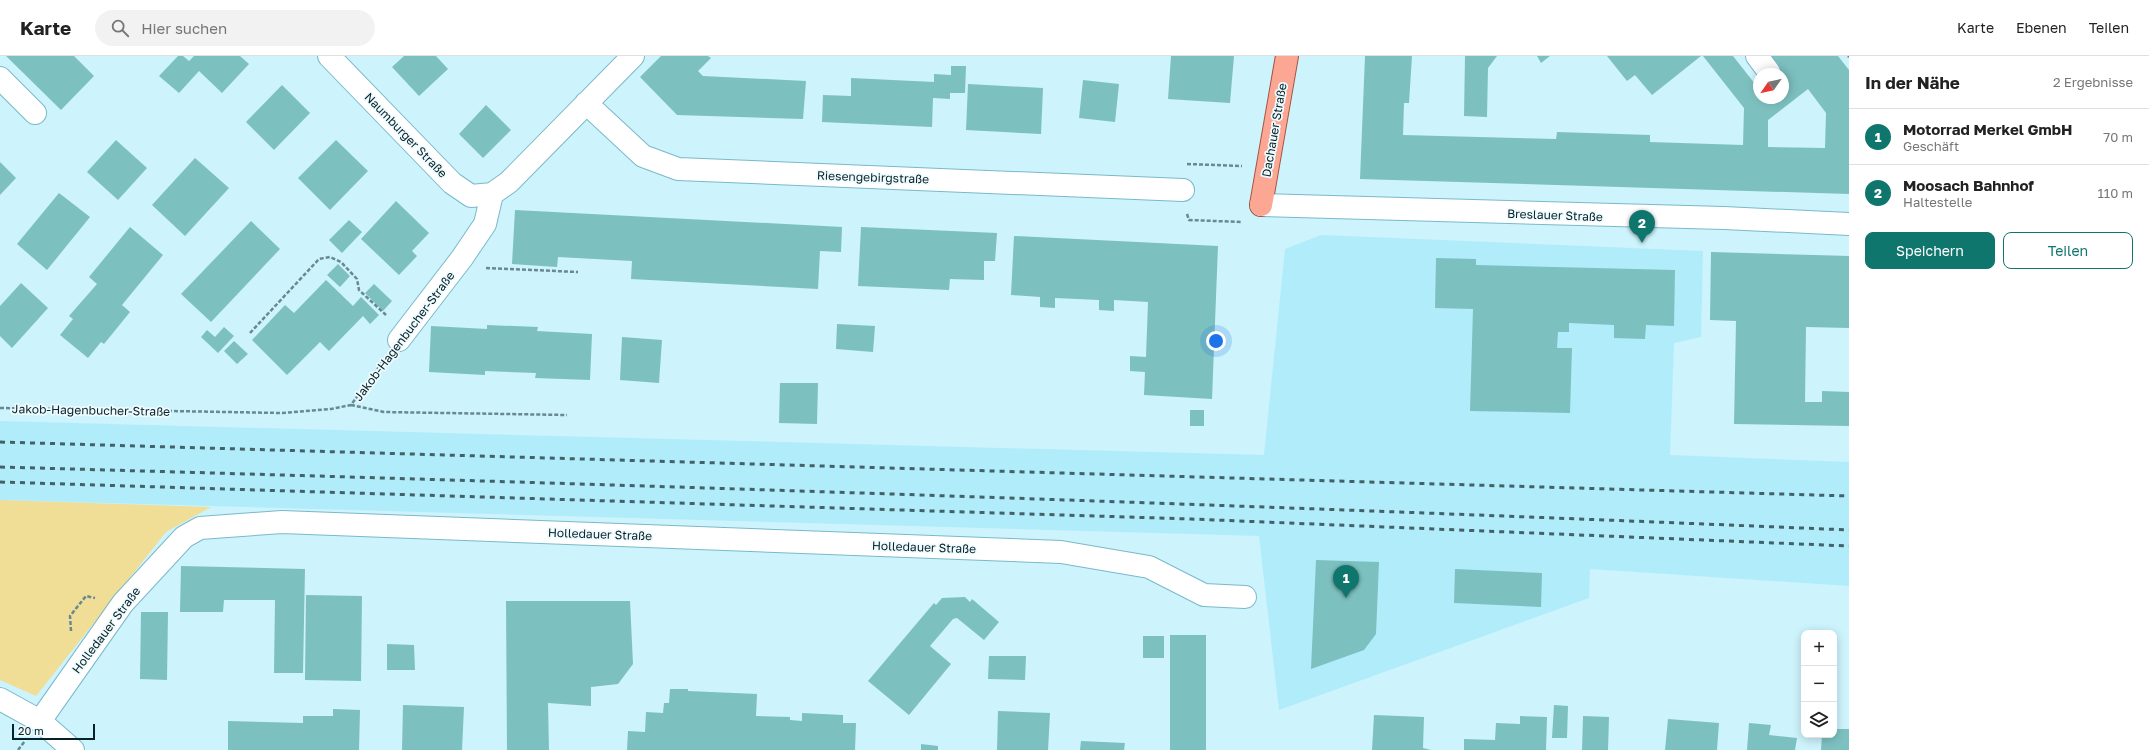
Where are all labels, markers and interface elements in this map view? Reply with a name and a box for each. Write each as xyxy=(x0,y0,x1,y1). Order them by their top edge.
search box xyxy=(95,10,375,46)
text: Karte xyxy=(20,16,71,39)
icon: search xyxy=(109,17,131,39)
text: Hier suchen xyxy=(141,19,227,37)
text: Karte xyxy=(1957,19,1994,36)
text: Ebenen xyxy=(2016,19,2067,36)
text: Teilen xyxy=(2089,19,2129,36)
north arrow xyxy=(1753,68,1789,104)
text: In der Nähe xyxy=(1865,72,1960,93)
text: 2 Ergebnisse xyxy=(2053,74,2133,90)
street label: Dachauer Straße xyxy=(1258,82,1290,178)
street label: Naumburger Straße xyxy=(362,89,450,181)
text: Motorrad Merkel GmbH xyxy=(1903,120,2072,138)
text: 1 xyxy=(1875,129,1881,145)
text: 70 m xyxy=(2103,129,2133,145)
text: Geschäft xyxy=(1903,138,1959,154)
street label: Riesengebirgstraße xyxy=(817,168,929,186)
text: Moosach Bahnhof xyxy=(1903,176,2034,194)
text: 2 xyxy=(1874,185,1882,201)
text: 110 m xyxy=(2098,185,2133,201)
text: Haltestelle xyxy=(1903,194,1972,210)
street label: Breslauer Straße xyxy=(1507,206,1603,224)
pin: 2 xyxy=(1629,210,1655,243)
button: Speichern xyxy=(1865,232,1995,269)
button: Teilen xyxy=(2003,232,2133,269)
street label: Jakob-Hagenbucher-Straße xyxy=(350,268,458,404)
your location xyxy=(1206,331,1226,351)
street label: Jakob-Hagenbucher-Straße xyxy=(12,401,170,419)
street label: Holledauer Straße xyxy=(548,525,652,543)
street label: Holledauer Straße xyxy=(872,538,976,556)
pin: 1 xyxy=(1333,565,1359,598)
street label: Holledauer Straße xyxy=(69,584,143,676)
map controls xyxy=(1801,630,1837,738)
button: + xyxy=(1801,630,1837,666)
button: − xyxy=(1801,666,1837,702)
button: layers xyxy=(1801,702,1837,738)
scale bar xyxy=(12,722,95,741)
text: 20 m xyxy=(18,724,44,737)

